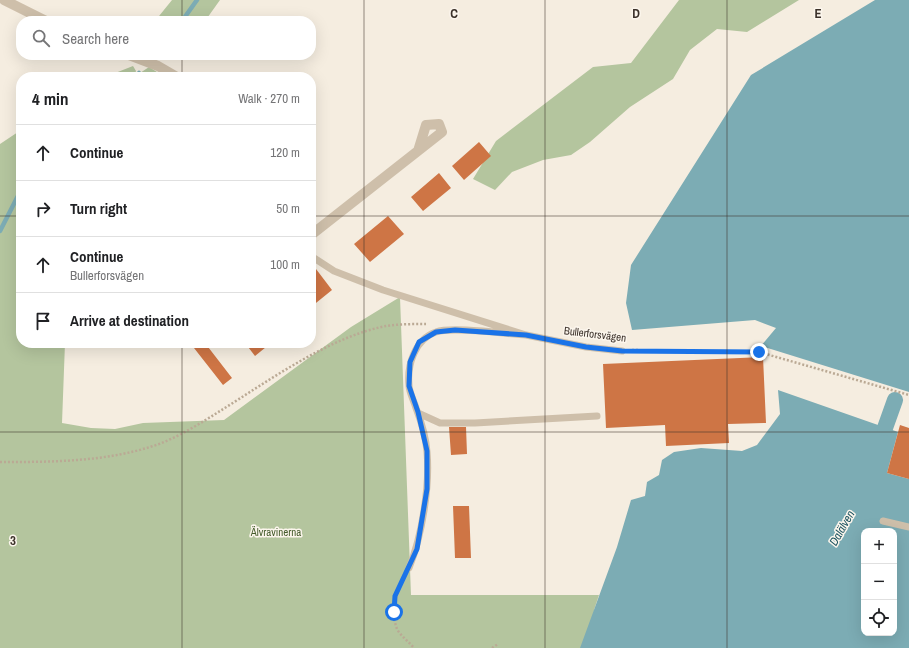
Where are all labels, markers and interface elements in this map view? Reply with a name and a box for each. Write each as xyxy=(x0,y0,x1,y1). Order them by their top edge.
text: C xyxy=(450,5,458,22)
text: D xyxy=(632,5,640,22)
text: E xyxy=(814,5,822,22)
search box xyxy=(16,16,316,60)
icon: search xyxy=(30,27,52,49)
text: Search here xyxy=(62,28,129,49)
text: 4 min xyxy=(32,87,68,110)
text: Walk · 270 m xyxy=(238,90,300,107)
icon: ahead xyxy=(32,142,54,164)
text: Continue xyxy=(70,142,123,163)
text: 120 m xyxy=(270,144,300,161)
icon: right xyxy=(32,198,54,220)
text: Turn right xyxy=(70,198,127,219)
text: 50 m xyxy=(276,200,300,217)
text: Continue xyxy=(70,246,123,267)
icon: ahead xyxy=(32,254,54,276)
text: 100 m xyxy=(270,256,300,273)
text: Bullerforsvägen xyxy=(70,267,144,284)
icon: arrive xyxy=(32,310,54,332)
text: Arrive at destination xyxy=(70,310,189,331)
street label: Bullerforsvägen xyxy=(563,323,627,345)
route end xyxy=(750,343,768,361)
water label: Dalälven xyxy=(826,507,858,549)
park label: Älvravinerna xyxy=(250,525,301,539)
map controls xyxy=(861,528,897,636)
button: + xyxy=(861,528,897,564)
text: 3 xyxy=(10,532,16,549)
button: − xyxy=(861,564,897,600)
button: locate xyxy=(861,600,897,636)
route start xyxy=(385,603,403,621)

